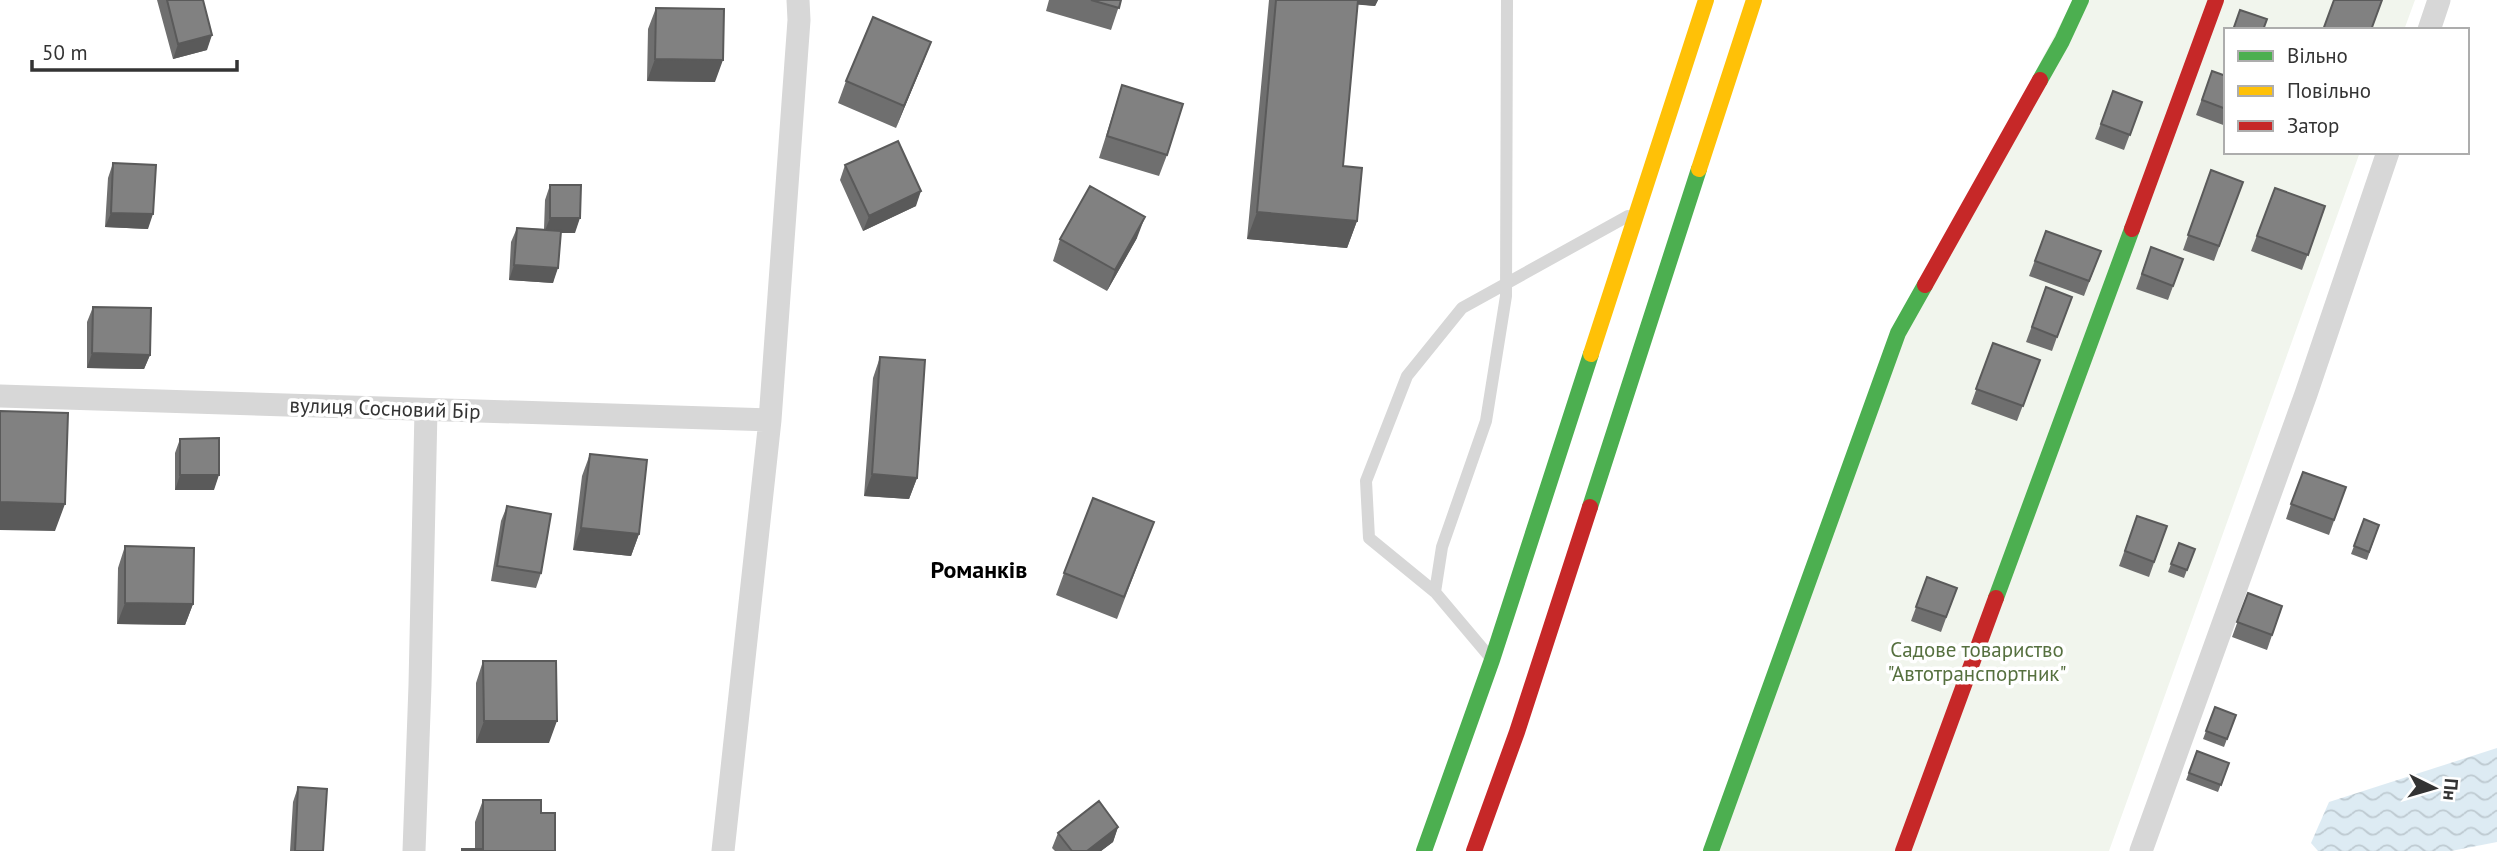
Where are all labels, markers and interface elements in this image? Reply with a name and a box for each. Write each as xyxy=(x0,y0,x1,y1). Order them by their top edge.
scale bar xyxy=(32,28,236,72)
legend xyxy=(2224,28,2469,154)
text: 50 m xyxy=(42,39,88,66)
text: Вільно xyxy=(2287,42,2348,69)
text: Повільно xyxy=(2287,77,2371,104)
text: Затор xyxy=(2287,112,2339,139)
street label: вулиця Сосновий Бір xyxy=(289,391,481,425)
district label: Романків xyxy=(931,554,1027,585)
park label: Садове товариство "Автотранспортник" xyxy=(1888,636,2066,687)
north arrow xyxy=(2399,753,2469,823)
text: Пн xyxy=(2438,777,2464,802)

